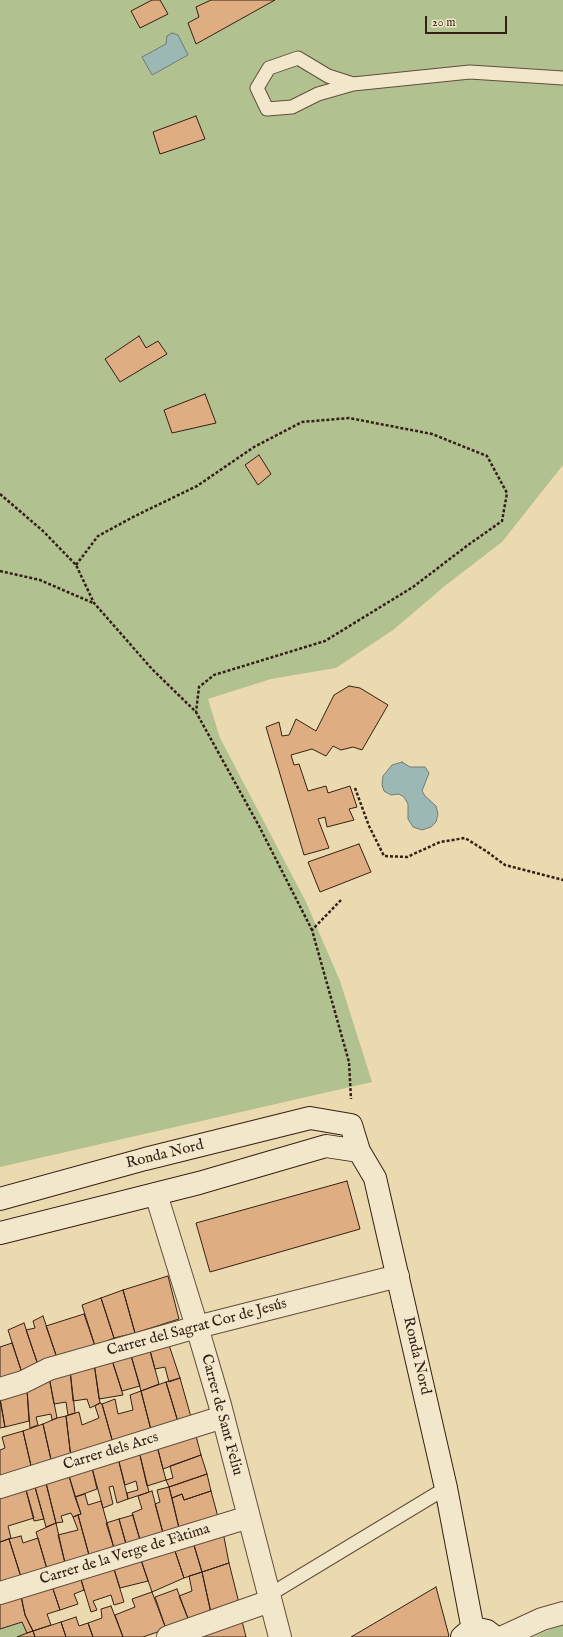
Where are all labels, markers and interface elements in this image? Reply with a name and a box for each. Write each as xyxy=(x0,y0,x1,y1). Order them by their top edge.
scale bar xyxy=(427,8,509,34)
text: 20 m xyxy=(432,15,455,30)
street label: Ronda Nord xyxy=(124,1137,206,1173)
street label: Carrer del Sagrat Cor de Jesús xyxy=(105,1295,289,1361)
street label: Ronda Nord xyxy=(398,1315,434,1397)
street label: Carrer de Sant Feliu xyxy=(196,1352,246,1478)
street label: Carrer dels Arcs xyxy=(61,1429,161,1475)
street label: Carrer de la Verge de Fàtima xyxy=(38,1521,212,1589)

